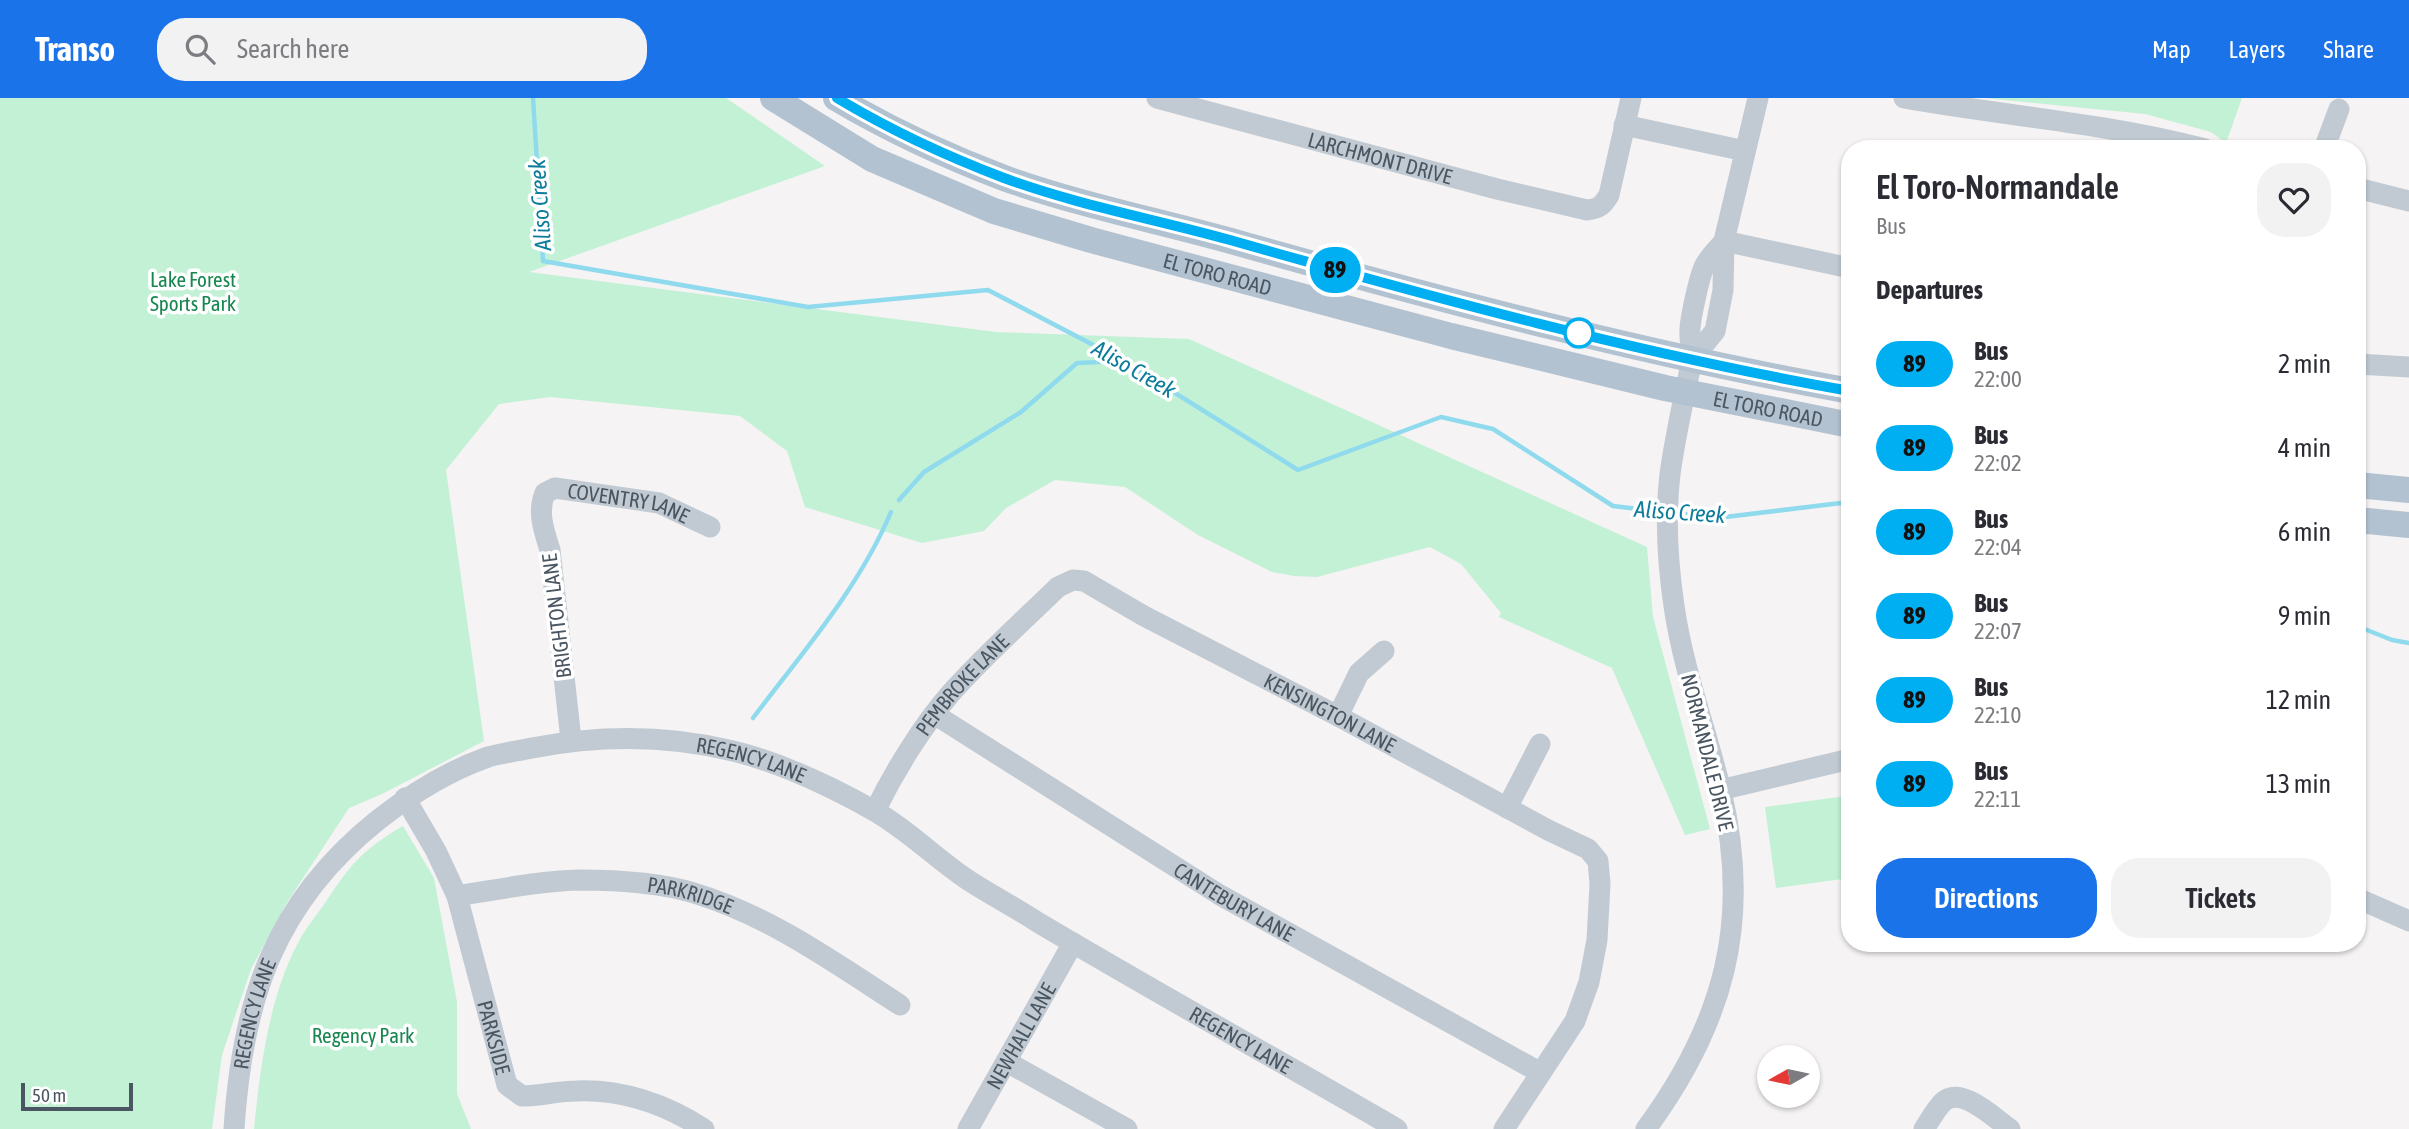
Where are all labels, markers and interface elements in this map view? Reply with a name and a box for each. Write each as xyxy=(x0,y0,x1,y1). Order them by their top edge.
search box xyxy=(157,18,647,81)
text: Transo xyxy=(35,30,115,68)
icon: search xyxy=(181,30,219,68)
text: Search here xyxy=(237,34,349,64)
text: Map xyxy=(2152,36,2191,63)
text: Layers xyxy=(2229,36,2285,63)
text: Share xyxy=(2323,36,2374,63)
street label: LARCHMONT DRIVE xyxy=(1305,127,1455,188)
water label: Aliso Creek xyxy=(524,157,556,253)
button: heart xyxy=(2257,163,2331,237)
text: El Toro-Normandale xyxy=(1876,168,2119,206)
text: Bus xyxy=(1876,213,1906,239)
line badge: 89 xyxy=(1304,247,1366,293)
street label: EL TORO ROAD xyxy=(1161,248,1274,300)
text: 89 xyxy=(1324,256,1346,283)
park label: Lake Forest Sports Park xyxy=(150,267,236,315)
text: Departures xyxy=(1876,275,1983,305)
unlabelled marker xyxy=(1564,318,1594,348)
water label: Aliso Creek xyxy=(1087,334,1181,404)
text: Bus xyxy=(1974,336,2008,366)
text: 2 min xyxy=(2278,349,2331,379)
text: 89 xyxy=(1903,350,1926,377)
text: 22:00 xyxy=(1974,366,2022,392)
street label: EL TORO ROAD xyxy=(1711,386,1825,431)
text: Bus xyxy=(1974,420,2008,450)
text: 4 min xyxy=(2278,433,2331,463)
text: 89 xyxy=(1903,434,1926,461)
text: 22:02 xyxy=(1974,450,2022,476)
street label: COVENTRY LANE xyxy=(566,478,693,528)
water label: Aliso Creek xyxy=(1632,496,1728,528)
text: Bus xyxy=(1974,504,2008,534)
text: 6 min xyxy=(2278,517,2331,547)
text: 89 xyxy=(1903,518,1926,545)
text: 22:04 xyxy=(1974,534,2022,560)
street label: BRIGHTON LANE xyxy=(536,552,576,680)
text: Bus xyxy=(1974,588,2008,618)
text: 9 min xyxy=(2278,601,2331,631)
text: 89 xyxy=(1903,602,1926,629)
text: 22:07 xyxy=(1974,618,2022,644)
street label: PEMBROKE LANE xyxy=(910,629,1013,740)
street label: KENSINGTON LANE xyxy=(1260,668,1400,757)
street label: NORMANDALE DRIVE xyxy=(1677,671,1739,833)
text: Bus xyxy=(1974,672,2008,702)
text: 12 min xyxy=(2266,685,2331,715)
text: 89 xyxy=(1903,686,1926,713)
text: 22:10 xyxy=(1974,702,2021,728)
street label: REGENCY LANE xyxy=(695,732,810,787)
text: Bus xyxy=(1974,756,2008,786)
text: 13 min xyxy=(2266,769,2331,799)
text: 89 xyxy=(1903,770,1926,797)
text: 22:11 xyxy=(1974,786,2021,812)
street label: CANTEBURY LANE xyxy=(1170,857,1298,946)
button: Directions xyxy=(1876,858,2097,938)
button: Tickets xyxy=(2111,858,2331,938)
street label: PARKRIDGE xyxy=(646,872,737,918)
street label: REGENCY LANE xyxy=(228,955,280,1071)
street label: NEWHALL LANE xyxy=(981,978,1060,1093)
street label: PARKSIDE xyxy=(473,998,516,1077)
street label: REGENCY LANE xyxy=(1186,1001,1296,1078)
park label: Regency Park xyxy=(312,1023,414,1047)
north arrow xyxy=(1757,1045,1820,1108)
map controls xyxy=(1757,1045,1820,1108)
scale bar xyxy=(21,1080,133,1112)
text: 50 m xyxy=(32,1084,66,1106)

